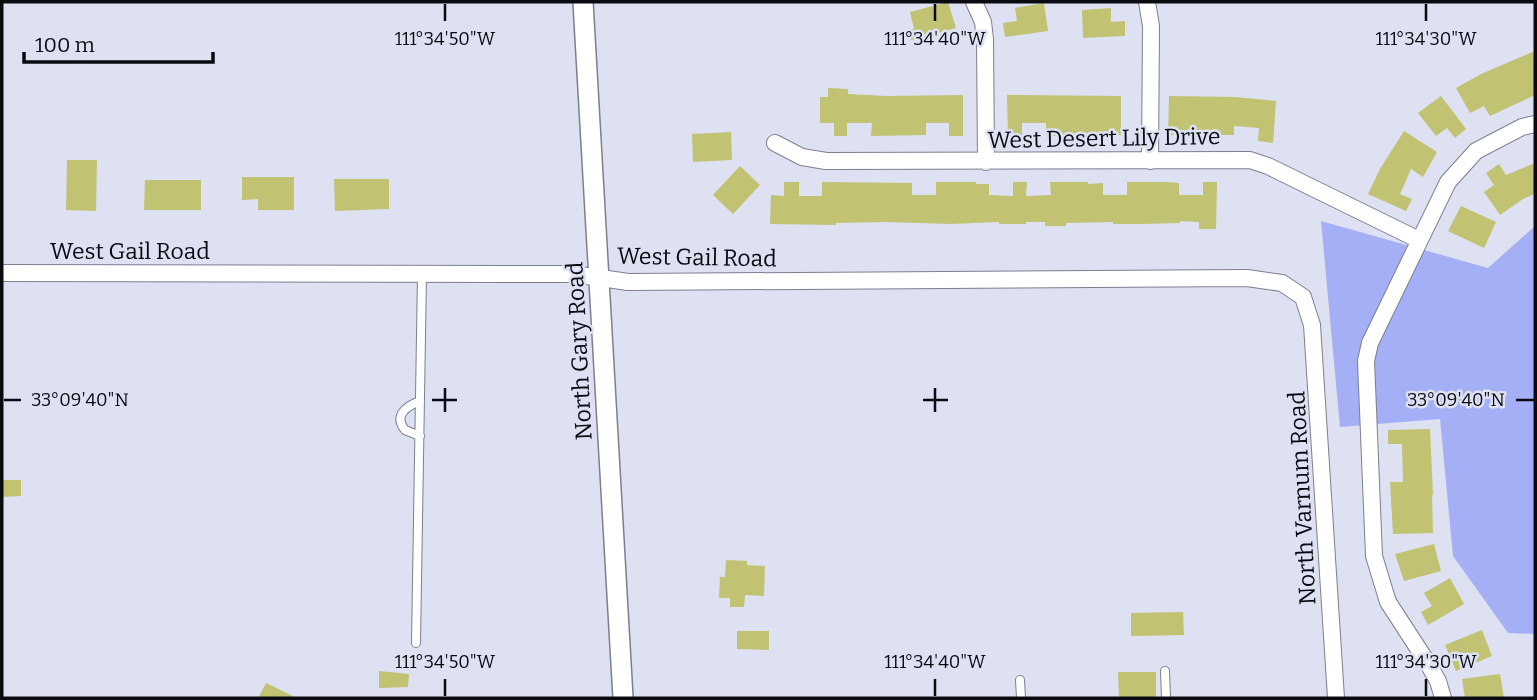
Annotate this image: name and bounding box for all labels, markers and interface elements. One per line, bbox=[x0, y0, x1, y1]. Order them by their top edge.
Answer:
scale bar bbox=[24, 21, 214, 65]
text: 111°34'50"W bbox=[395, 28, 496, 50]
text: 111°34'40"W bbox=[884, 28, 986, 50]
text: 111°34'30"W bbox=[1375, 28, 1477, 50]
text: 100 m bbox=[35, 32, 95, 58]
street label: West Desert Lily Drive bbox=[987, 122, 1221, 154]
street label: West Gail Road bbox=[50, 237, 210, 265]
street label: West Gail Road bbox=[617, 242, 777, 272]
street label: North Gary Road bbox=[560, 261, 598, 441]
text: 33°09'40"N bbox=[31, 389, 129, 411]
text: 33°09'40"N bbox=[1407, 389, 1505, 411]
street label: North Varnum Road bbox=[1282, 390, 1322, 606]
text: 111°34'50"W bbox=[395, 651, 496, 673]
text: 111°34'40"W bbox=[884, 651, 986, 673]
text: 111°34'30"W bbox=[1375, 651, 1477, 673]

